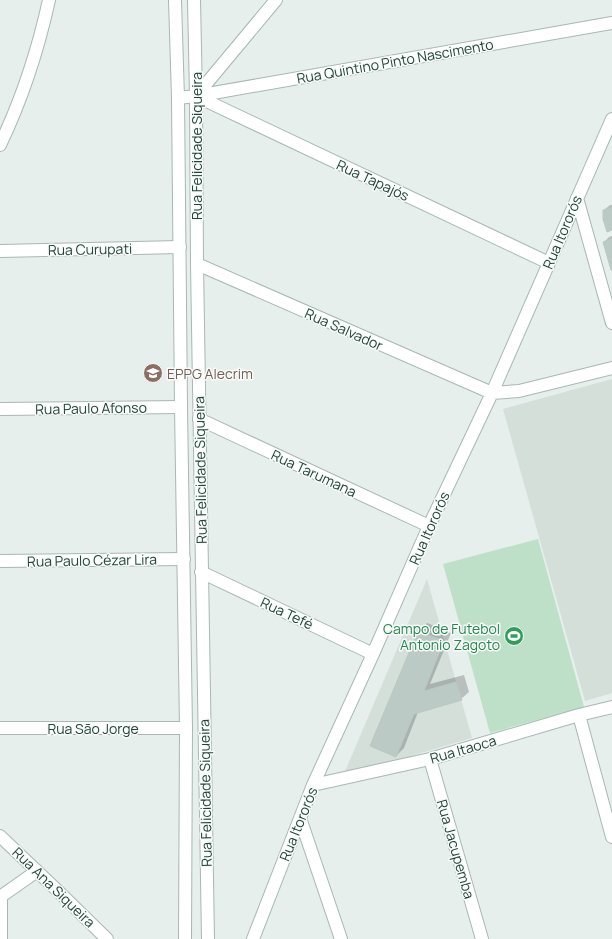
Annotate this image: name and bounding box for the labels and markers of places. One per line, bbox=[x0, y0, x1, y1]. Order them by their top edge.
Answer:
school or university icon: EPPG Alecrim bbox=[142, 362, 164, 384]
place label: EPPG Alecrim bbox=[167, 364, 253, 383]
place label: Campo de Futebol Antonio Zagoto bbox=[383, 619, 500, 654]
sports icon: Campo de Futebol Antonio Zagoto bbox=[503, 625, 525, 647]

